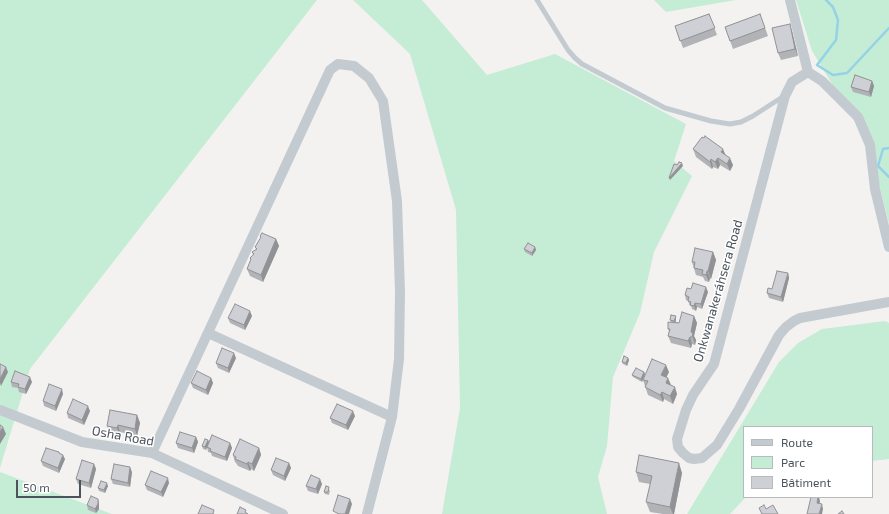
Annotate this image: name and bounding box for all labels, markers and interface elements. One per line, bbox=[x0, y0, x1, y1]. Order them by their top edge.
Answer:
street label: Onkwanakeráhsera Road bbox=[690, 218, 746, 364]
street label: Osha Road bbox=[91, 423, 155, 449]
legend bbox=[743, 426, 873, 498]
text: Route bbox=[781, 435, 813, 449]
text: Parc bbox=[781, 455, 805, 469]
scale bar bbox=[18, 472, 83, 498]
text: Bâtiment bbox=[781, 475, 831, 489]
text: 50 m bbox=[23, 480, 50, 494]

